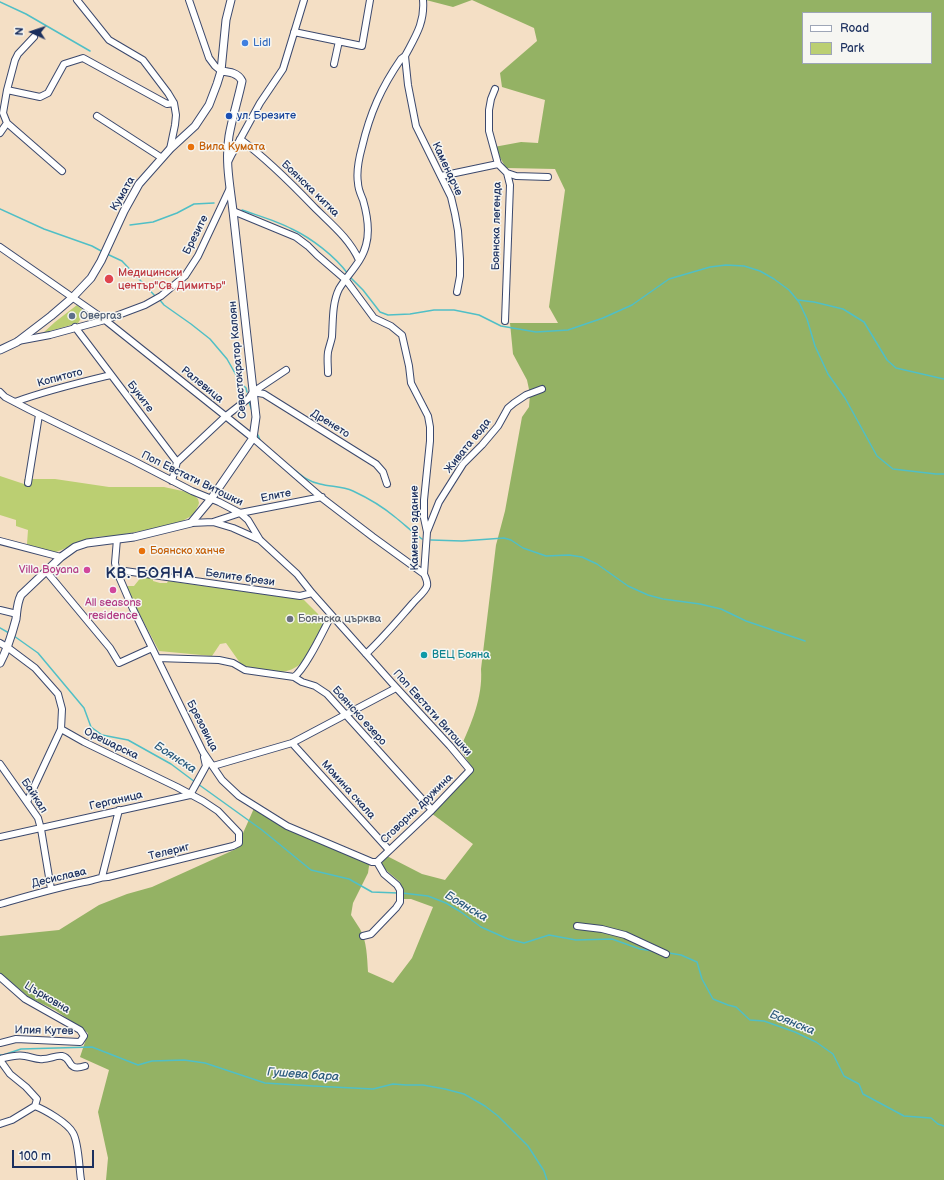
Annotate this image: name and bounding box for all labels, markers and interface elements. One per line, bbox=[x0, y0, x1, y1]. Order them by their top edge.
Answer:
north arrow bbox=[12, 12, 52, 52]
legend bbox=[802, 12, 932, 64]
text: Road bbox=[840, 21, 869, 36]
text: N bbox=[13, 27, 26, 36]
place label: Lidl bbox=[253, 36, 271, 50]
marker: Lidl bbox=[240, 38, 250, 48]
text: Park bbox=[840, 41, 864, 56]
place label: ул. Брезите bbox=[237, 109, 296, 123]
marker: ул. Брезите bbox=[224, 111, 234, 121]
place label: Вила Кумата bbox=[199, 140, 265, 154]
street label: Каменарче bbox=[429, 140, 465, 198]
marker: Вила Кумата bbox=[186, 142, 196, 152]
street label: Боянска китка bbox=[278, 158, 342, 220]
street label: Кумата bbox=[108, 175, 138, 213]
street label: Боянска легенда bbox=[490, 182, 504, 270]
street label: Брезите bbox=[180, 213, 212, 257]
place label: Медицински център"Св. Димитър" bbox=[118, 266, 226, 292]
marker: Медицински център"Св. Димитър" bbox=[103, 273, 115, 285]
street label: Севастократор Калоян bbox=[226, 301, 250, 419]
place label: Овергаз bbox=[80, 309, 122, 323]
marker: Овергаз bbox=[67, 311, 77, 321]
street label: Ралевица bbox=[178, 364, 226, 406]
street label: Копитото bbox=[36, 366, 84, 390]
street label: Буките bbox=[124, 379, 156, 415]
street label: Дренето bbox=[308, 407, 352, 441]
street label: Живата вода bbox=[442, 416, 494, 476]
street label: Поп Евстати Витошки bbox=[139, 449, 245, 509]
street label: Каменно здание bbox=[408, 485, 422, 571]
street label: Елите bbox=[260, 487, 292, 505]
place label: Боянско ханче bbox=[150, 544, 225, 558]
marker: Боянско ханче bbox=[137, 546, 147, 556]
place label: Villa Boyana bbox=[19, 563, 79, 577]
marker: Villa Boyana bbox=[82, 565, 92, 575]
district label: КВ. БОЯНА bbox=[105, 565, 195, 583]
street label: Белите брези bbox=[204, 567, 276, 589]
marker: All seasons residence bbox=[108, 585, 118, 595]
place label: All seasons residence bbox=[85, 596, 141, 622]
place label: Боянска църква bbox=[298, 612, 381, 626]
marker: Боянска църква bbox=[285, 614, 295, 624]
place label: ВЕЦ Бояна bbox=[432, 648, 490, 662]
marker: ВЕЦ Бояна bbox=[419, 650, 429, 660]
street label: Поп Евстати Витошки bbox=[390, 667, 474, 759]
street label: Боянско езеро bbox=[329, 684, 389, 748]
street label: Брезовица bbox=[183, 698, 221, 754]
street label: Орешарска bbox=[82, 725, 140, 763]
water label: Боянска bbox=[151, 739, 199, 777]
street label: Момина скала bbox=[318, 758, 378, 822]
street label: Сговорна дружина bbox=[378, 771, 456, 847]
street label: Байкал bbox=[18, 776, 50, 816]
street label: Герганица bbox=[88, 788, 144, 814]
street label: Телериг bbox=[147, 841, 191, 863]
street label: Десислава bbox=[30, 865, 88, 891]
water label: Боянска bbox=[442, 889, 490, 925]
street label: Църковна bbox=[22, 979, 72, 1017]
water label: Боянска bbox=[767, 1007, 817, 1039]
street label: Илия Кутев bbox=[15, 1024, 73, 1038]
water label: Гушева бара bbox=[266, 1065, 340, 1085]
scale bar bbox=[14, 1142, 96, 1168]
text: 100 m bbox=[19, 1149, 51, 1164]

